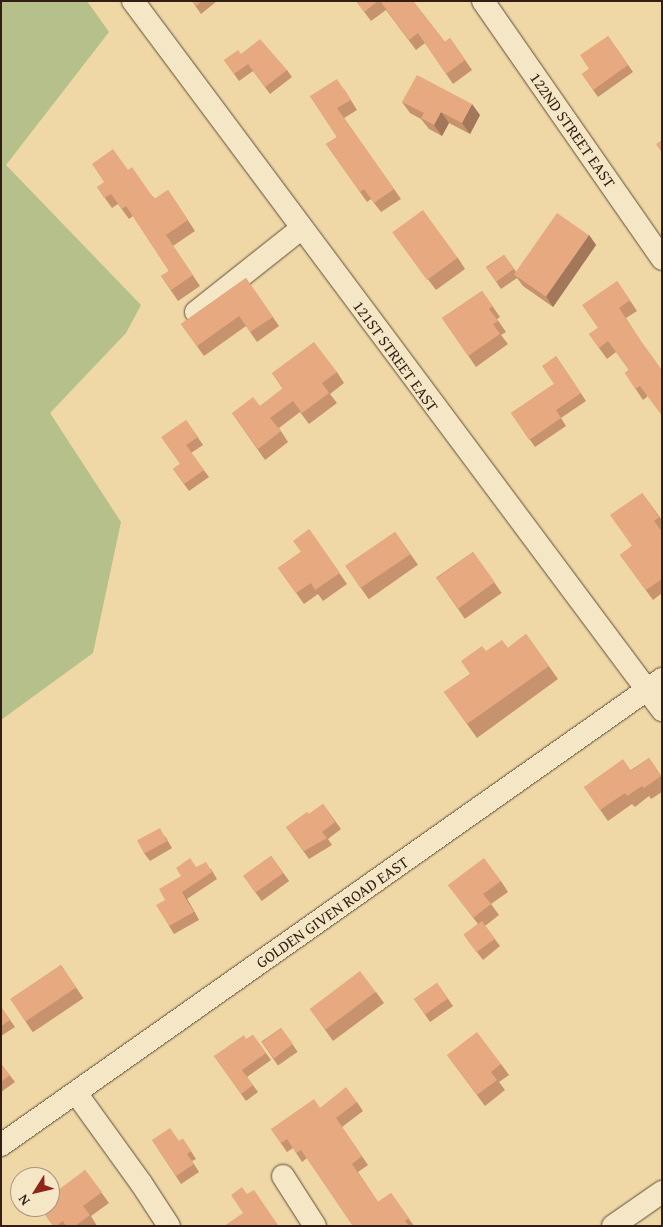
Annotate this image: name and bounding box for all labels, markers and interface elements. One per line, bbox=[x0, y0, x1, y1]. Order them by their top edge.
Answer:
street label: 122ND STREET EAST bbox=[526, 69, 620, 191]
street label: 121ST STREET EAST bbox=[349, 297, 443, 415]
street label: GOLDEN GIVEN ROAD EAST bbox=[252, 852, 412, 972]
north arrow bbox=[10, 1167, 60, 1217]
text: N bbox=[13, 1191, 35, 1210]

